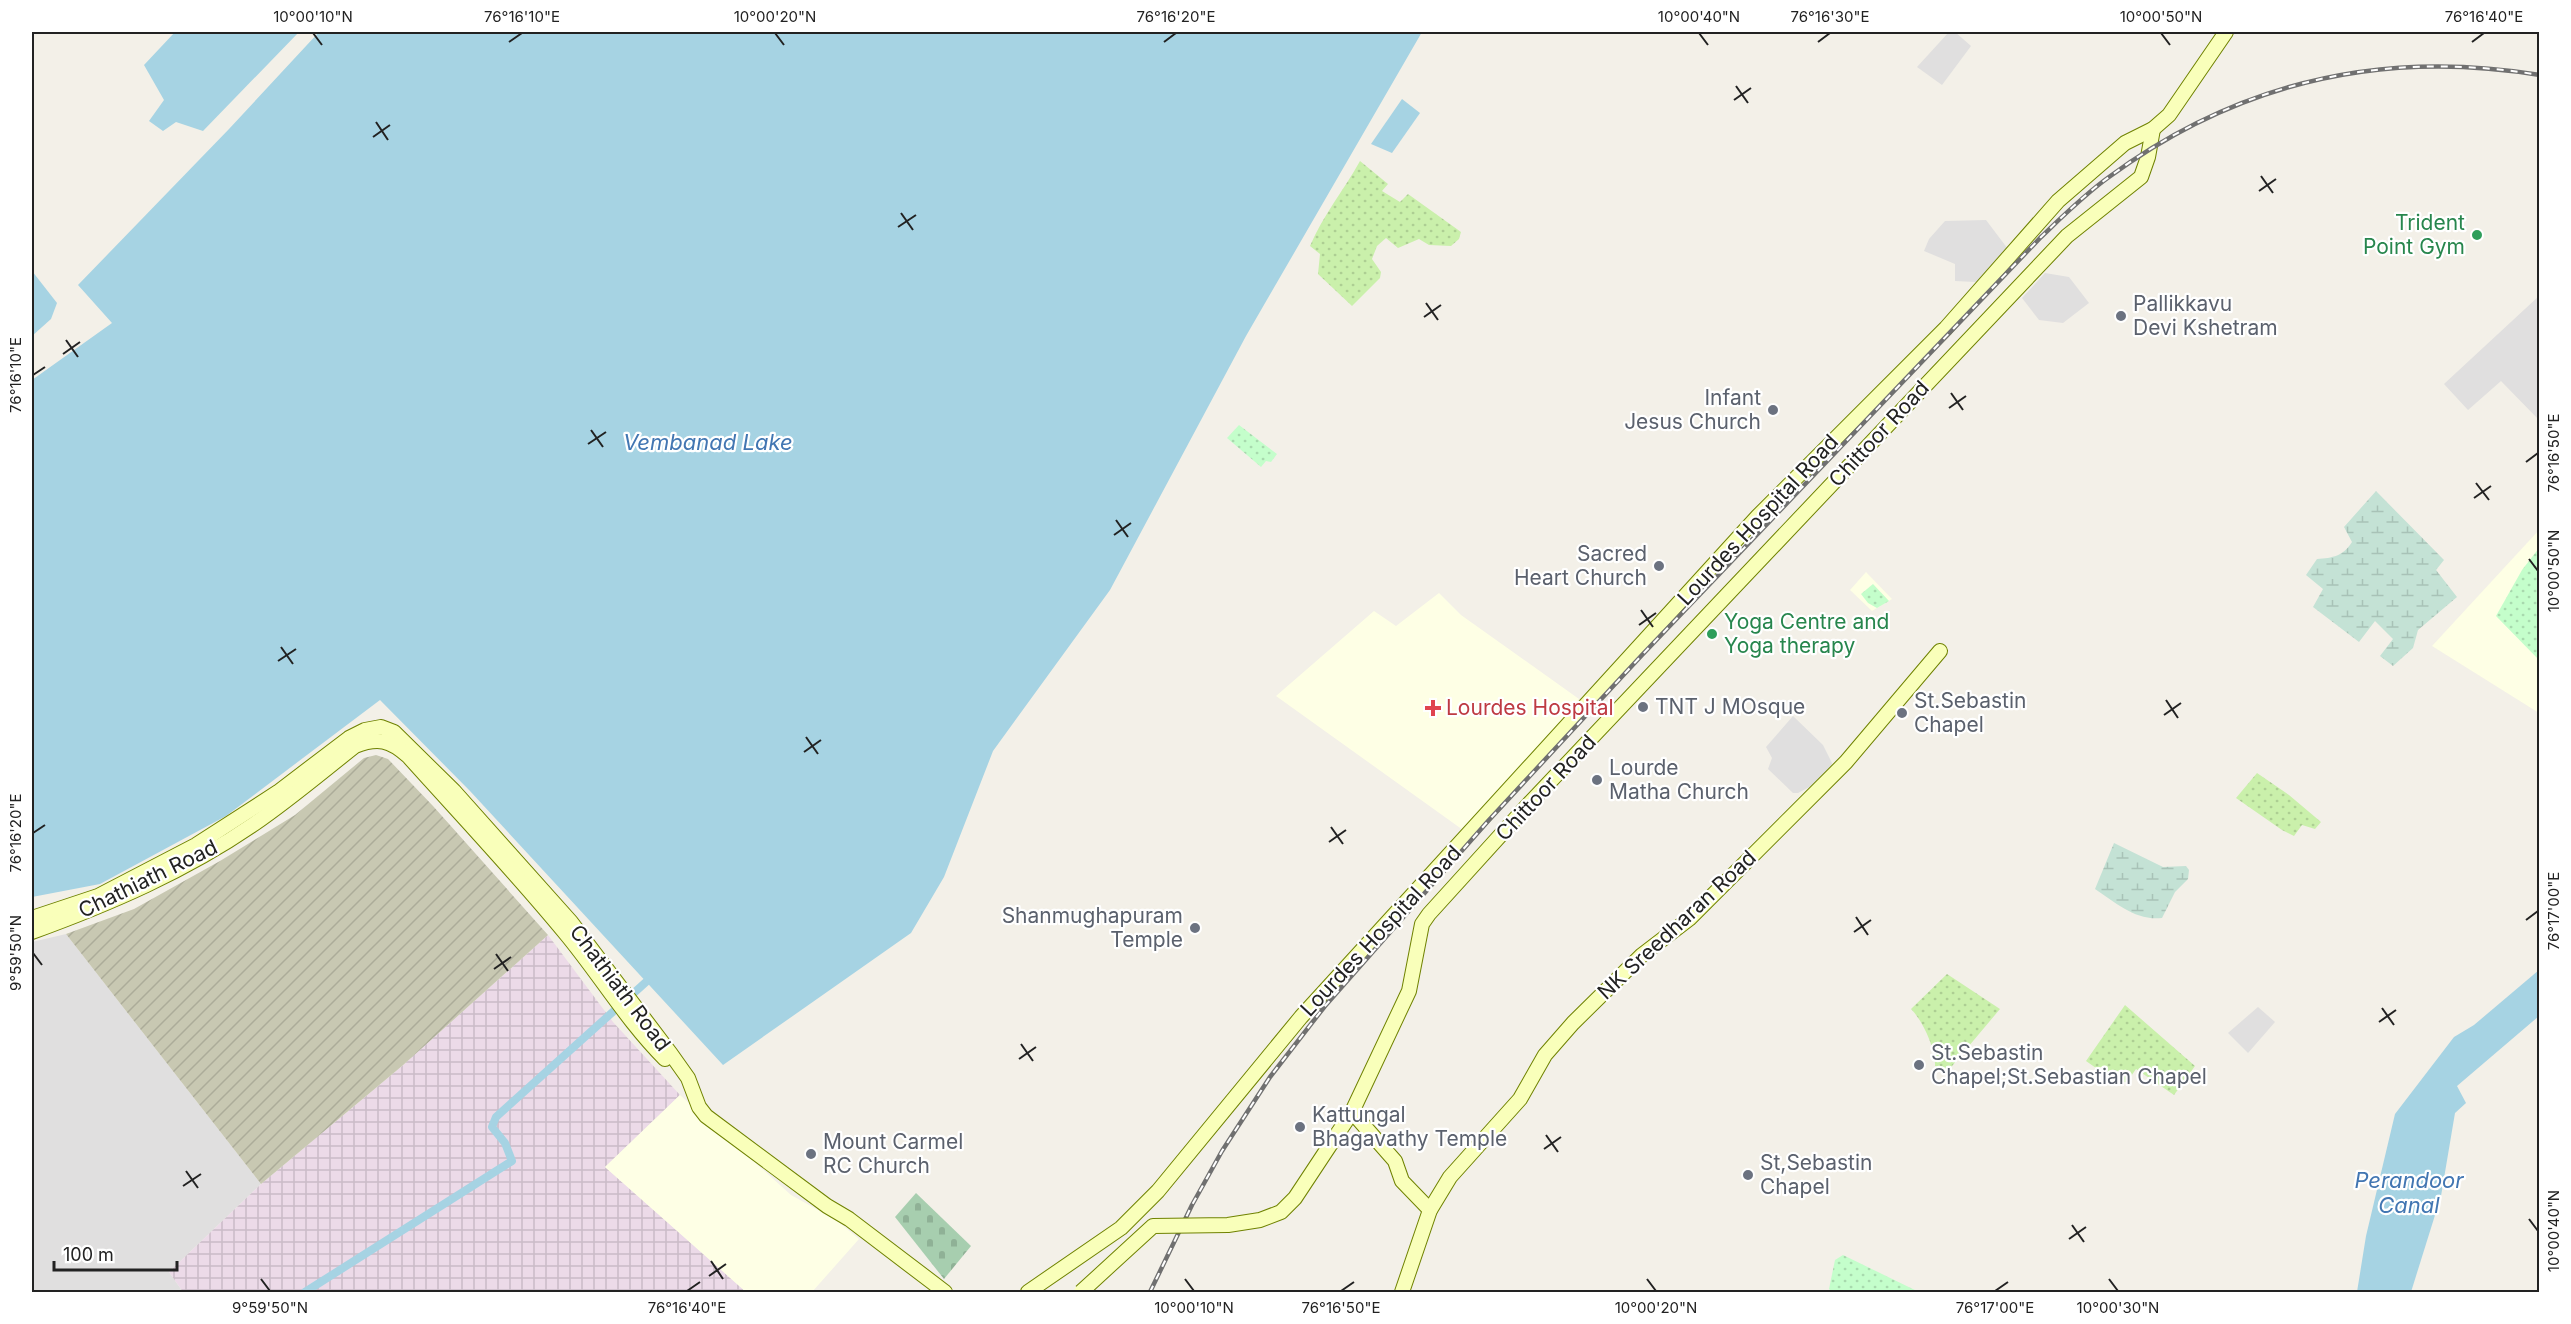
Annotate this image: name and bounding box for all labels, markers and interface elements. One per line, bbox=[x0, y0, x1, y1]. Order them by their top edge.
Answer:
text: 10°00'10"N bbox=[273, 7, 353, 26]
text: 76°16'10"E bbox=[484, 7, 560, 26]
text: 10°00'20"N bbox=[734, 7, 816, 26]
text: 76°16'20"E bbox=[1137, 7, 1215, 26]
text: 10°00'40"N bbox=[1658, 7, 1740, 26]
text: 76°16'30"E bbox=[1790, 7, 1870, 26]
text: 10°00'50"N bbox=[2120, 7, 2202, 26]
text: 76°16'40"E bbox=[2445, 7, 2523, 26]
place label: Trident Point Gym bbox=[2363, 210, 2465, 259]
marker: Trident Point Gym bbox=[2470, 228, 2484, 242]
place label: Pallikkavu Devi Kshetram bbox=[2133, 291, 2278, 340]
marker: Pallikkavu Devi Kshetram bbox=[2114, 309, 2128, 323]
text: 76°16'10"E bbox=[6, 337, 25, 413]
street label: Chittoor Road bbox=[1823, 376, 1934, 492]
place label: Infant Jesus Church bbox=[1624, 385, 1761, 434]
marker: Infant Jesus Church bbox=[1766, 403, 1780, 417]
text: 76°16'50"E bbox=[2544, 414, 2563, 492]
water label: Vembanad Lake bbox=[623, 429, 793, 455]
street label: Lourdes Hospital Road bbox=[1672, 429, 1843, 610]
text: 10°00'50"N bbox=[2544, 530, 2563, 612]
place label: Sacred Heart Church bbox=[1514, 541, 1647, 590]
marker: Sacred Heart Church bbox=[1652, 559, 1666, 573]
place label: Yoga Centre and Yoga therapy bbox=[1724, 609, 1889, 658]
marker: Yoga Centre and Yoga therapy bbox=[1705, 627, 1719, 641]
place label: St.Sebastin Chapel bbox=[1914, 688, 2026, 737]
place label: TNT J MOsque bbox=[1655, 694, 1805, 719]
place label: Lourdes Hospital bbox=[1446, 695, 1614, 720]
marker: Lourdes Hospital bbox=[1424, 699, 1442, 717]
marker: TNT J MOsque bbox=[1636, 700, 1650, 714]
marker: St.Sebastin Chapel bbox=[1895, 706, 1909, 720]
street label: Chittoor Road bbox=[1490, 730, 1601, 846]
place label: Lourde Matha Church bbox=[1609, 755, 1749, 804]
marker: Lourde Matha Church bbox=[1590, 773, 1604, 787]
text: 76°16'20"E bbox=[6, 794, 25, 872]
street label: Chathiath Road bbox=[74, 834, 221, 923]
street label: Lourdes Hospital Road bbox=[1295, 840, 1466, 1021]
street label: NK Sreedharan Road bbox=[1592, 845, 1761, 1004]
text: 76°17'00"E bbox=[2544, 872, 2563, 950]
place label: Shanmughapuram Temple bbox=[1002, 903, 1183, 952]
text: 9°59'50"N bbox=[6, 915, 25, 991]
street label: Chathiath Road bbox=[565, 920, 676, 1056]
marker: Shanmughapuram Temple bbox=[1188, 921, 1202, 935]
place label: St.Sebastin Chapel;St.Sebastian Chapel bbox=[1931, 1040, 2207, 1089]
marker: St.Sebastin Chapel;St.Sebastian Chapel bbox=[1912, 1058, 1926, 1072]
place label: Kattungal Bhagavathy Temple bbox=[1312, 1102, 1507, 1151]
marker: Kattungal Bhagavathy Temple bbox=[1293, 1120, 1307, 1134]
place label: Mount Carmel RC Church bbox=[823, 1129, 963, 1178]
marker: Mount Carmel RC Church bbox=[804, 1147, 818, 1161]
place label: St,Sebastin Chapel bbox=[1760, 1150, 1872, 1199]
water label: Perandoor Canal bbox=[2354, 1167, 2464, 1218]
marker: St,Sebastin Chapel bbox=[1741, 1168, 1755, 1182]
text: 10°00'40"N bbox=[2544, 1190, 2563, 1272]
scale bar bbox=[54, 1234, 177, 1272]
text: 100 m bbox=[63, 1244, 114, 1265]
text: 9°59'50"N bbox=[232, 1298, 308, 1317]
text: 76°16'40"E bbox=[648, 1298, 726, 1317]
text: 10°00'10"N bbox=[1154, 1298, 1234, 1317]
text: 76°16'50"E bbox=[1302, 1298, 1380, 1317]
text: 10°00'20"N bbox=[1615, 1298, 1697, 1317]
text: 76°17'00"E bbox=[1956, 1298, 2034, 1317]
text: 10°00'30"N bbox=[2077, 1298, 2159, 1317]

